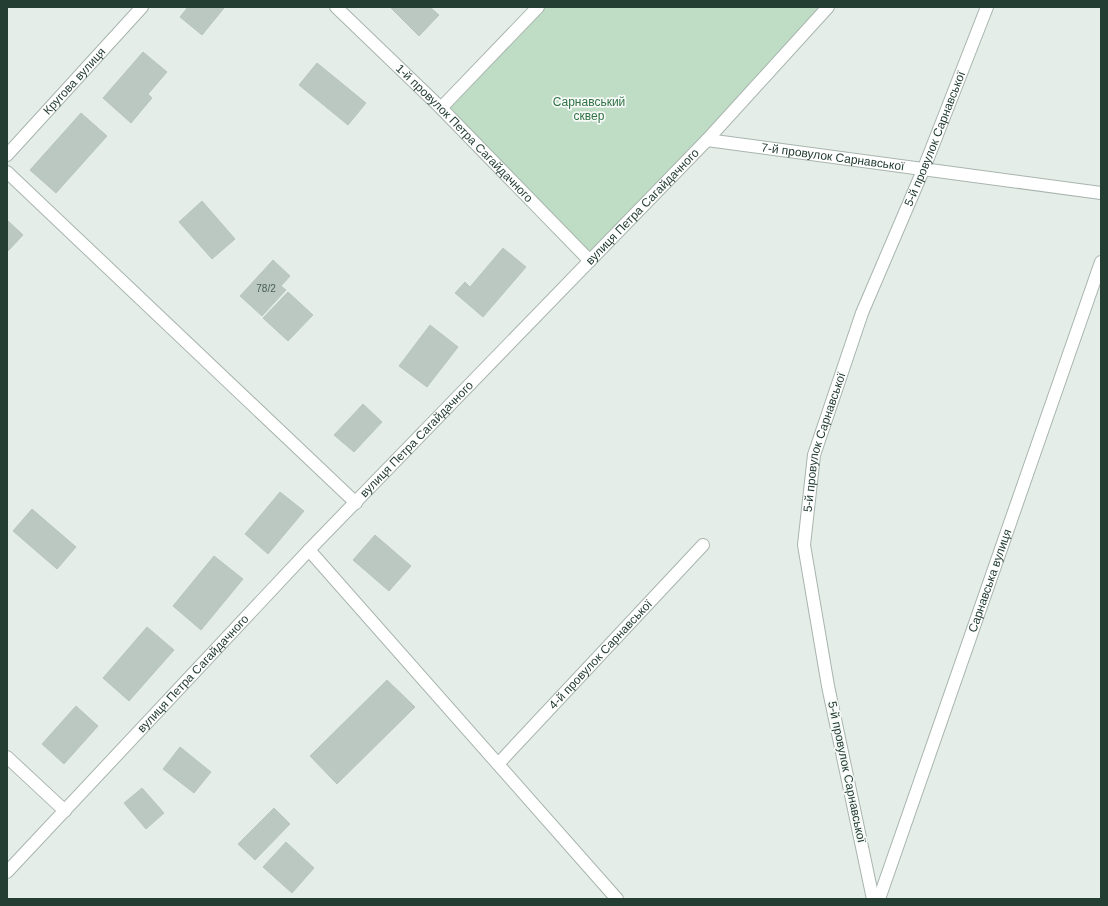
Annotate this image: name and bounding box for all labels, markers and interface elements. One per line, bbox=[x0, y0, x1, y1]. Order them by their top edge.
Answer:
street label: Кругова вулиця bbox=[40, 45, 108, 117]
street label: 1-й провулок Петра Сагайдачного bbox=[393, 61, 536, 205]
street label: 5-й провулок Сарнавської bbox=[901, 69, 968, 209]
park label: Сарнавський сквер bbox=[553, 95, 625, 123]
street label: 7-й провулок Сарнавської bbox=[760, 140, 906, 174]
street label: вулиця Петра Сагайдачного bbox=[583, 145, 702, 268]
house number: 78/2 bbox=[256, 283, 276, 294]
street label: 5-й провулок Сарнавської bbox=[801, 370, 849, 513]
street label: вулиця Петра Сагайдачного bbox=[357, 378, 476, 500]
street label: Сарнавська вулиця bbox=[965, 527, 1014, 634]
street label: 4-й провулок Сарнавської bbox=[546, 597, 655, 712]
street label: вулиця Петра Сагайдачного bbox=[135, 612, 252, 735]
street label: 5-й провулок Сарнавської bbox=[825, 700, 869, 845]

